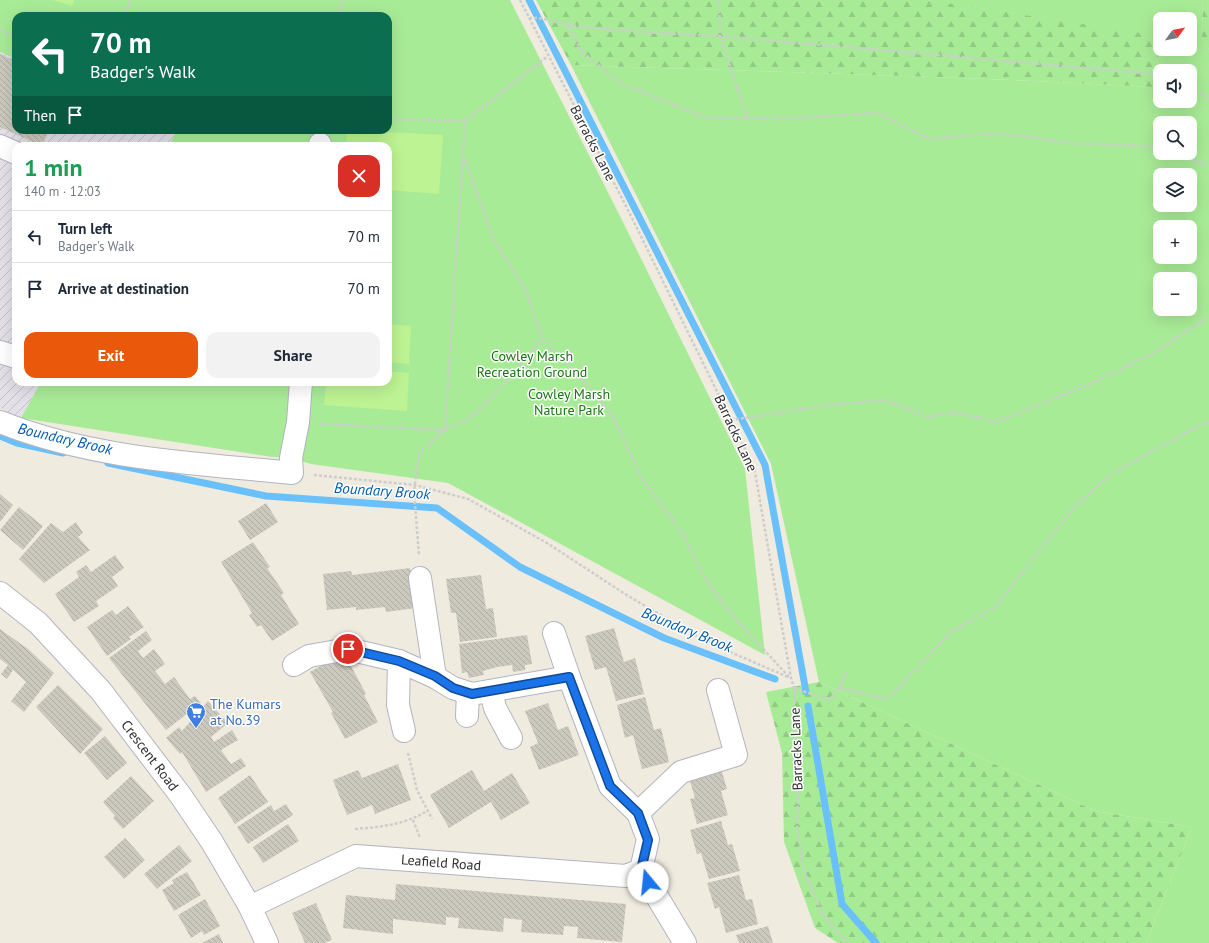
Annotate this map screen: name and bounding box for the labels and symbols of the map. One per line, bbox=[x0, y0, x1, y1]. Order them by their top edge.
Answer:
north arrow bbox=[1153, 12, 1197, 56]
street label: Barracks Lane bbox=[566, 102, 620, 184]
park label: Cowley Marsh Recreation Ground bbox=[477, 347, 587, 381]
park label: Cowley Marsh Nature Park bbox=[528, 385, 610, 419]
street label: Barracks Lane bbox=[710, 392, 762, 474]
water label: Boundary Brook bbox=[16, 418, 115, 459]
water label: Boundary Brook bbox=[333, 478, 432, 503]
water label: Boundary Brook bbox=[639, 603, 737, 657]
pin bbox=[331, 632, 365, 666]
place label: The Kumars at No.39 bbox=[210, 695, 281, 729]
supermarket icon: The Kumars at No.39 bbox=[185, 701, 207, 729]
street label: Barracks Lane bbox=[786, 707, 806, 791]
street label: Crescent Road bbox=[117, 716, 183, 794]
street label: Leafield Road bbox=[400, 850, 482, 874]
position arrow bbox=[627, 861, 669, 903]

